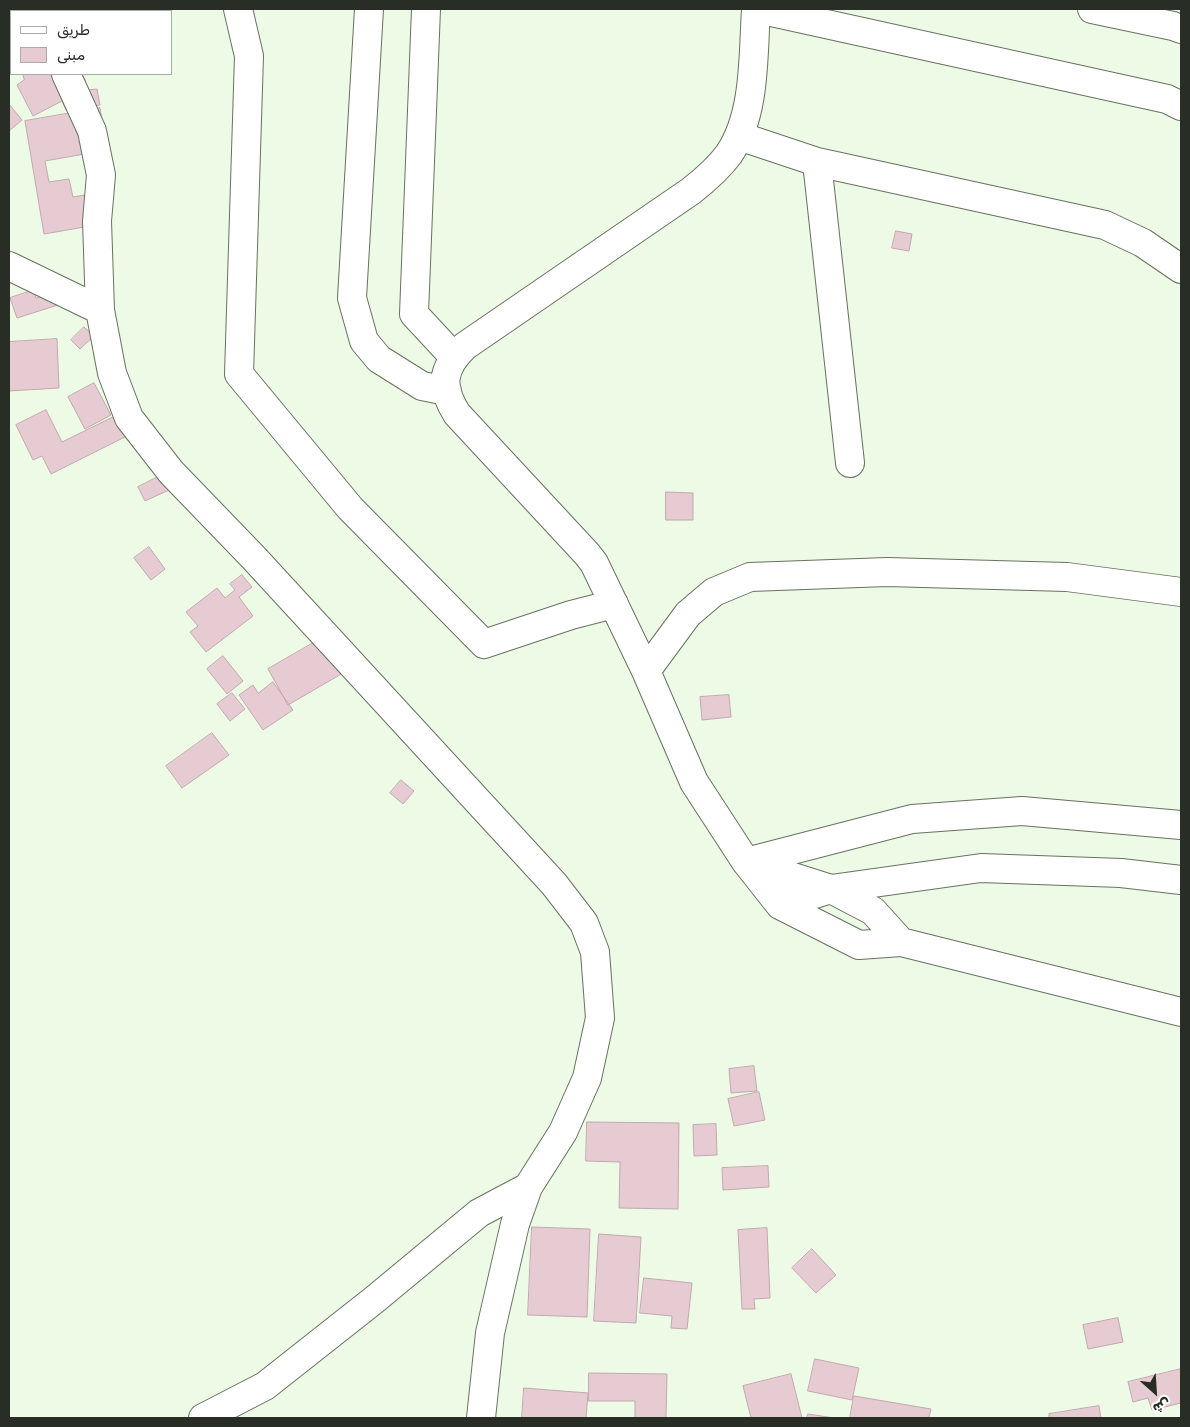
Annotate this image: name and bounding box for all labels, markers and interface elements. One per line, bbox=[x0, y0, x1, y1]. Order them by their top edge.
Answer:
legend bbox=[10, 10, 172, 75]
text: طريق bbox=[57, 21, 90, 39]
text: مبنى bbox=[57, 46, 85, 64]
north arrow bbox=[1130, 1367, 1180, 1417]
text: ش bbox=[1150, 1394, 1173, 1417]

